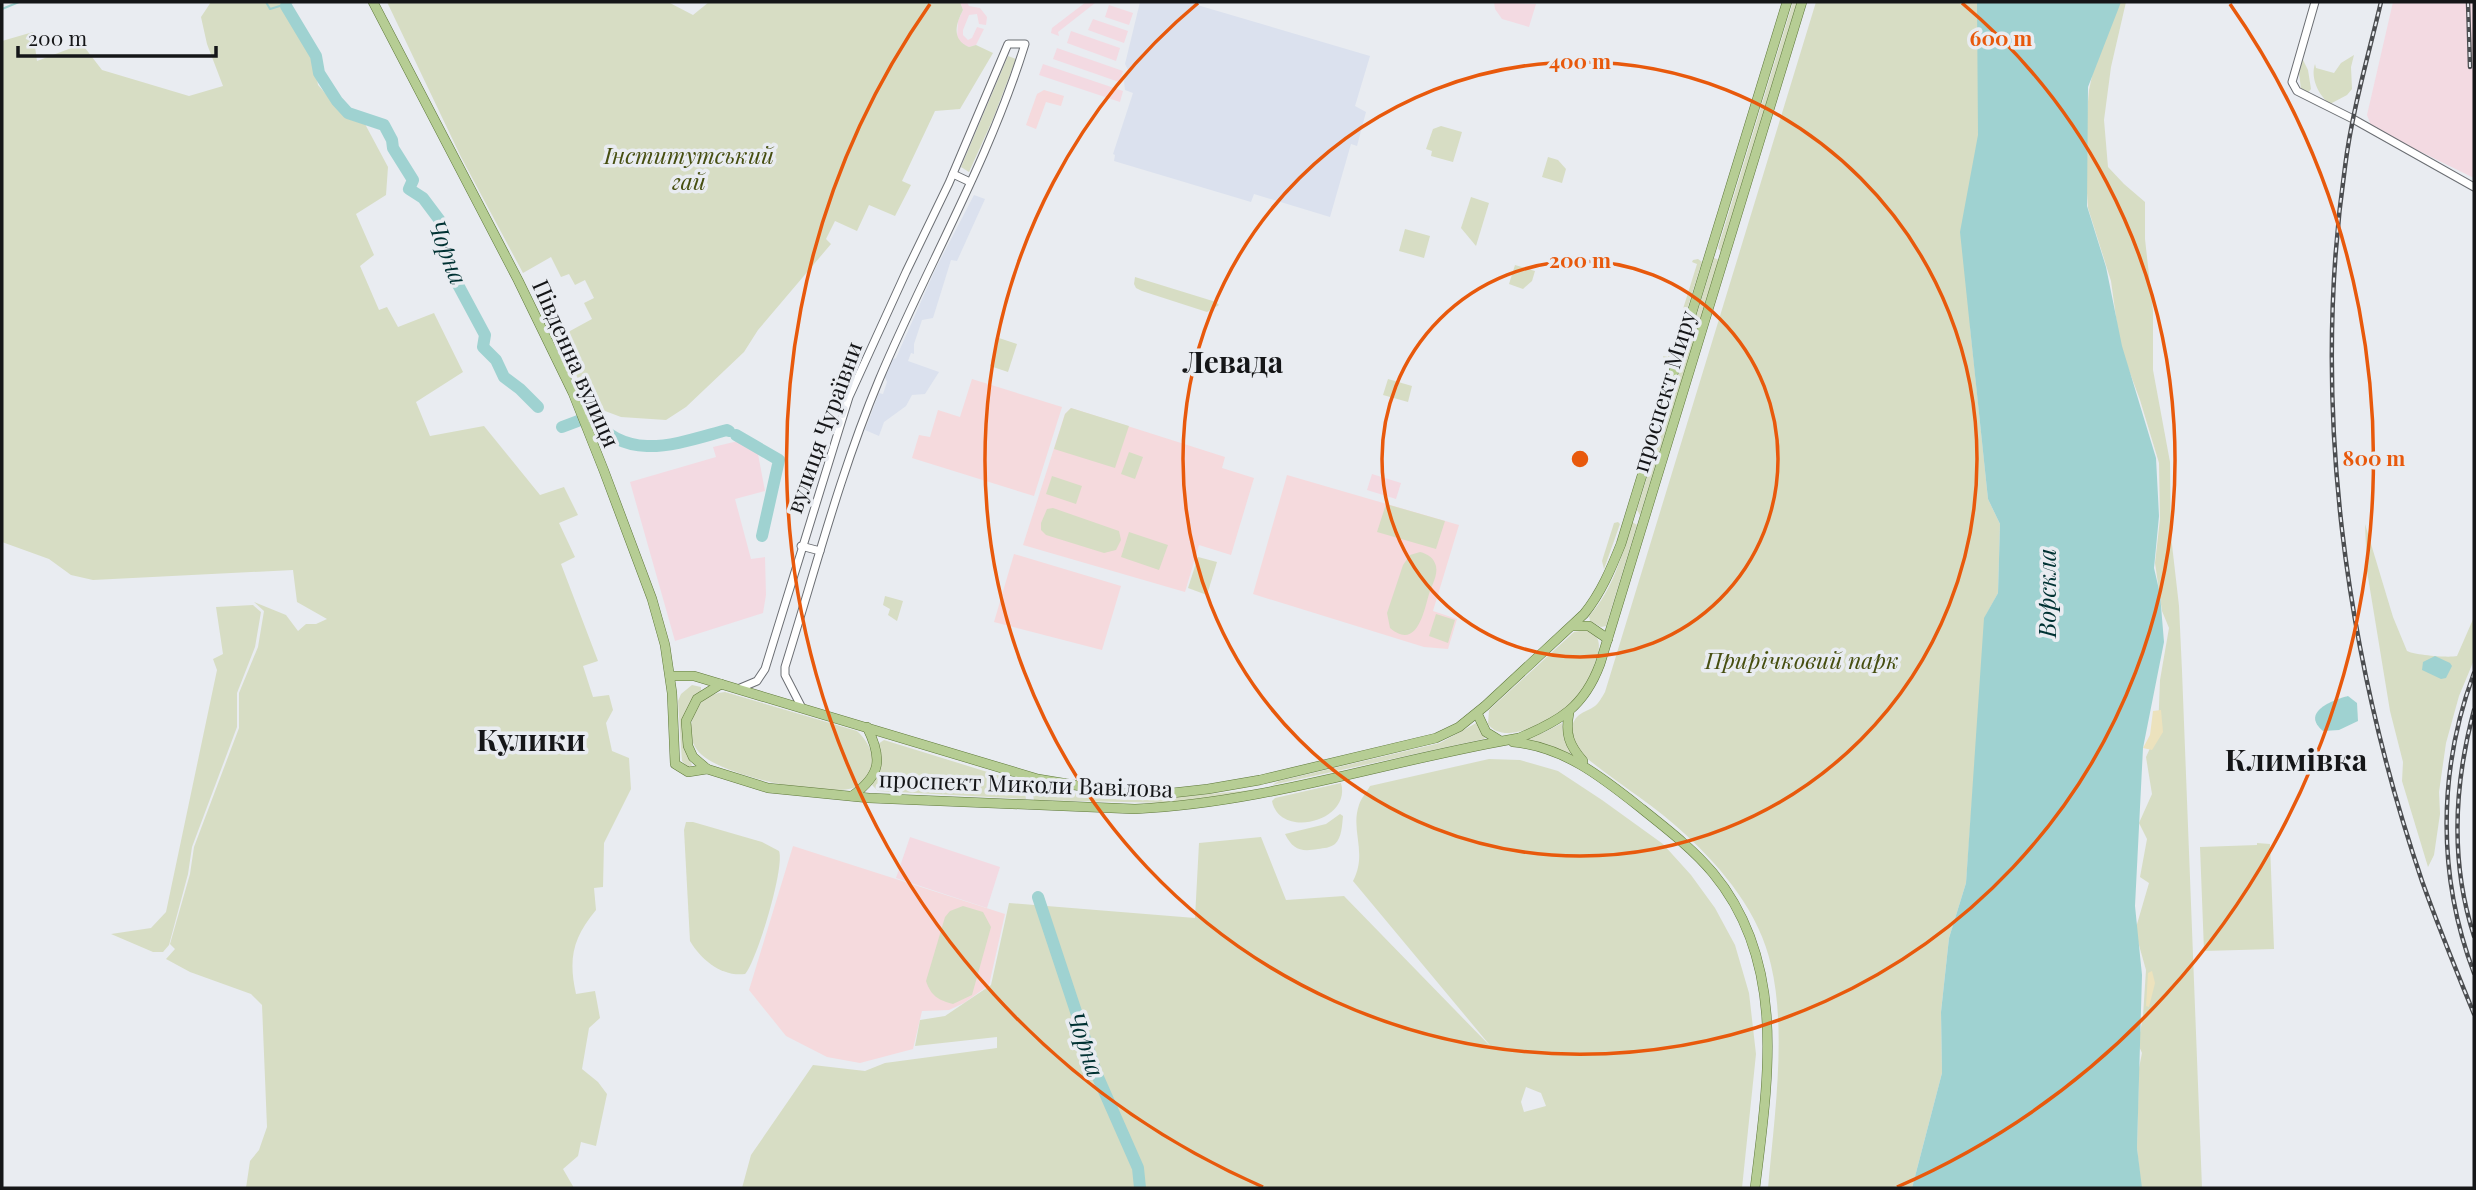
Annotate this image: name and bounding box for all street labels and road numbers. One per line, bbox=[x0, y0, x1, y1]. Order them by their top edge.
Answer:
street label: Південна вулиця bbox=[526, 274, 628, 452]
street label: проспект Миру bbox=[1624, 306, 1702, 476]
street label: вулиця Чураївни bbox=[778, 337, 868, 517]
street label: проспект Миколи Вавілова bbox=[878, 762, 1174, 804]

